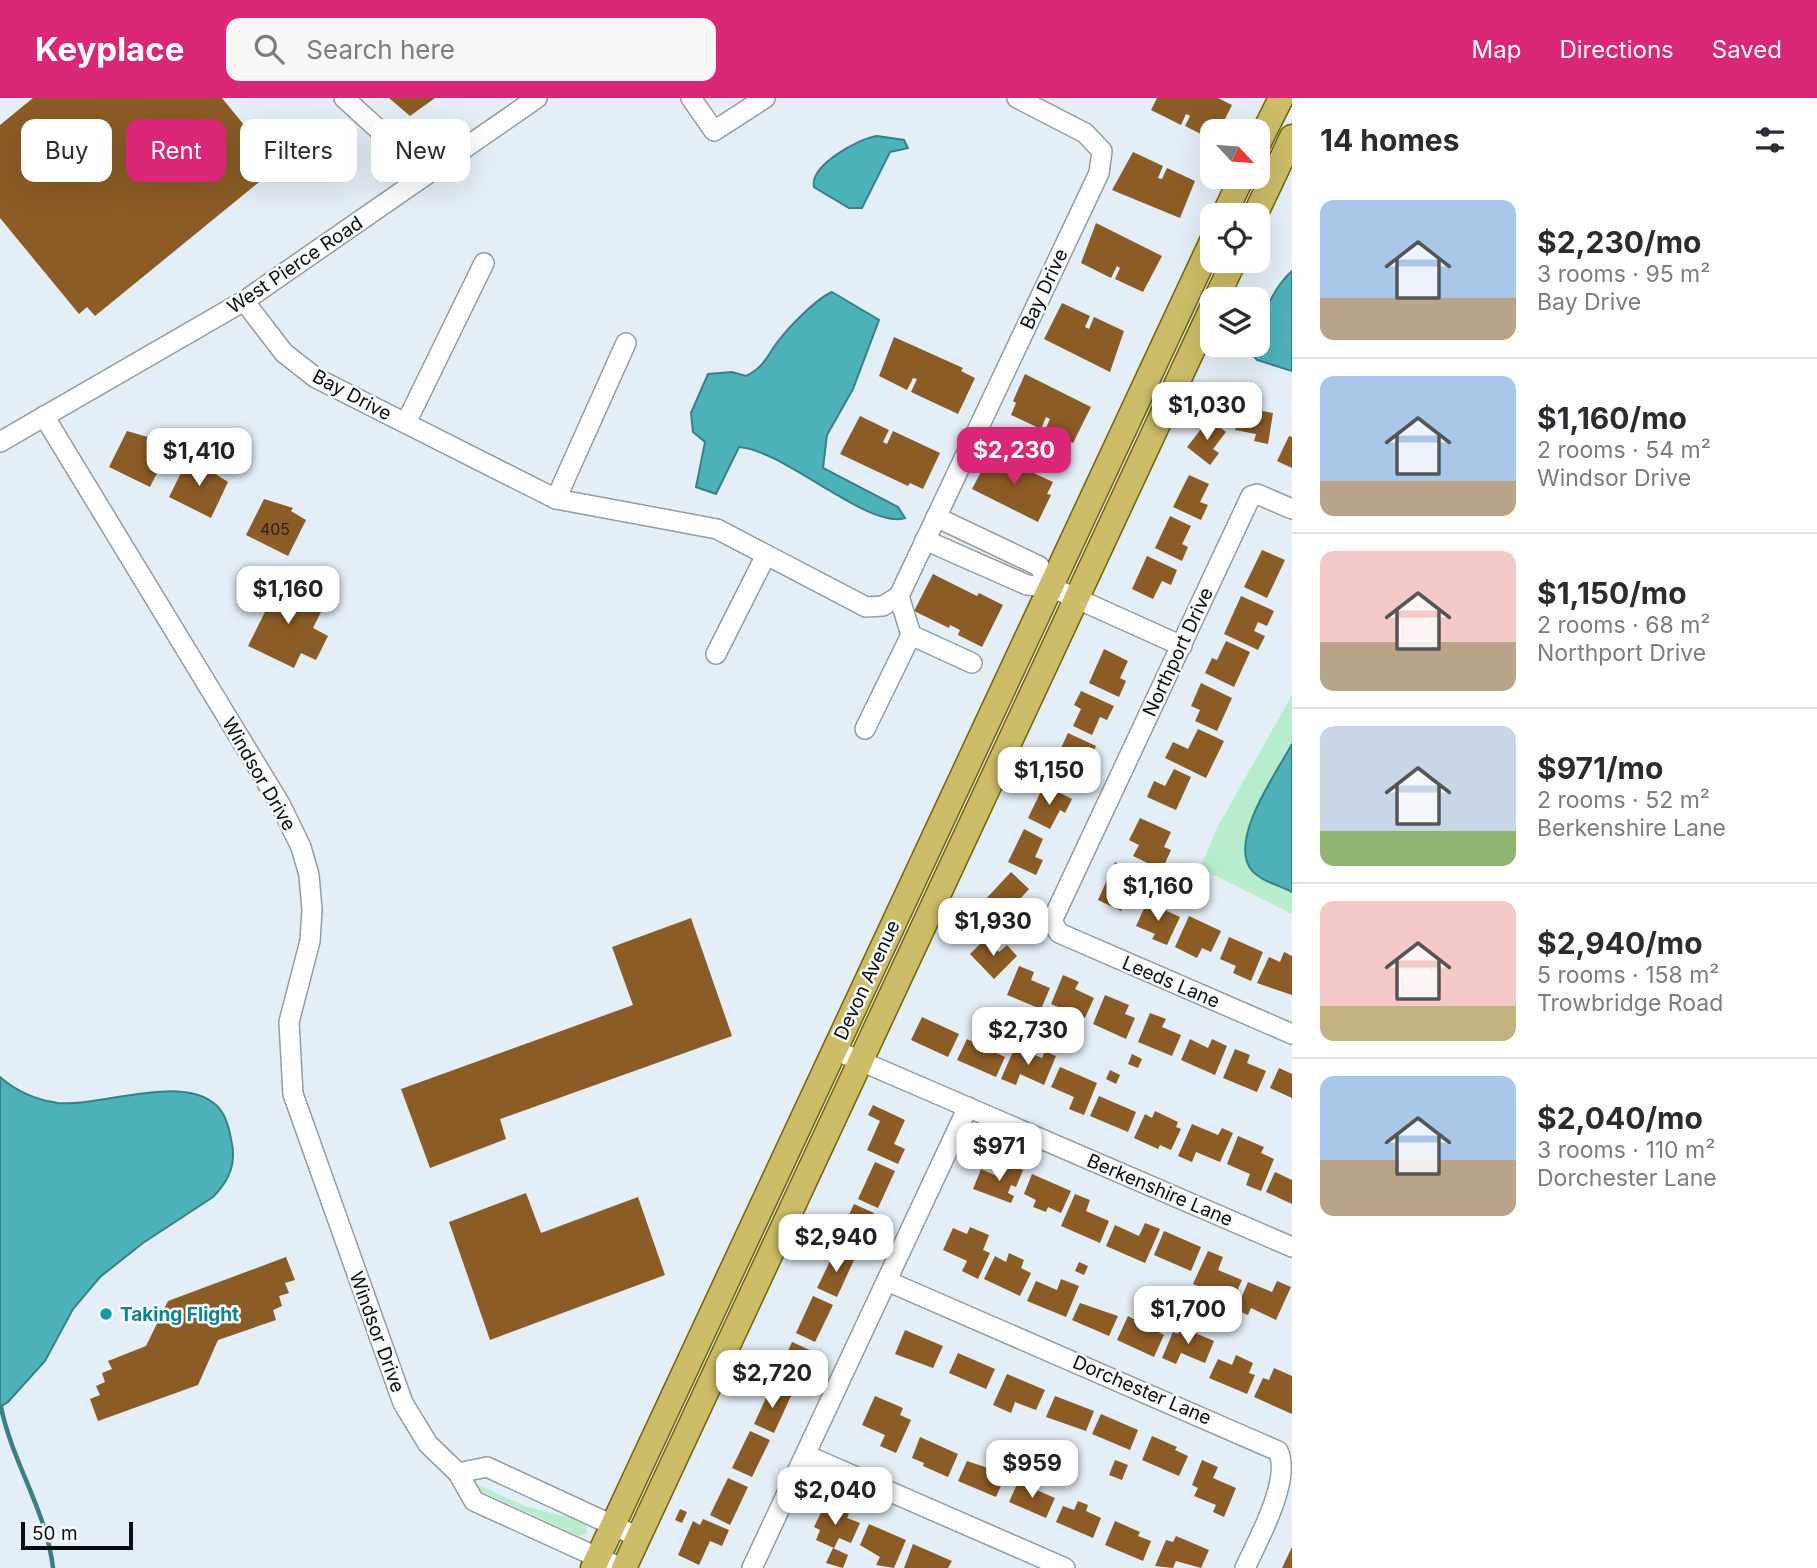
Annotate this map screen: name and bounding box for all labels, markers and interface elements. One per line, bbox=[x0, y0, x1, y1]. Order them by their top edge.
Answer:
search box bbox=[226, 18, 716, 81]
text: Keyplace bbox=[35, 29, 184, 69]
icon: search bbox=[250, 30, 288, 68]
text: Search here bbox=[306, 34, 455, 65]
text: Map bbox=[1472, 35, 1521, 64]
text: Directions bbox=[1559, 35, 1674, 64]
text: Saved bbox=[1712, 35, 1782, 64]
chip: Buy bbox=[21, 119, 112, 182]
chip: Rent bbox=[126, 119, 226, 182]
chip: Filters bbox=[240, 119, 357, 182]
chip: New bbox=[371, 119, 470, 182]
north arrow bbox=[1200, 119, 1270, 189]
map controls bbox=[1200, 119, 1270, 357]
icon: filters bbox=[1751, 121, 1789, 159]
text: 14 homes bbox=[1320, 122, 1459, 158]
button: locate bbox=[1200, 203, 1270, 273]
street label: West Pierce Road bbox=[223, 211, 367, 319]
text: $2,230/mo bbox=[1537, 224, 1701, 260]
icon: home bbox=[1376, 228, 1460, 312]
street label: Bay Drive bbox=[1015, 245, 1073, 333]
text: 3 rooms · 95 m² bbox=[1537, 260, 1710, 288]
button: layers bbox=[1200, 287, 1270, 357]
text: Bay Drive bbox=[1537, 288, 1641, 316]
street label: Bay Drive bbox=[309, 365, 395, 425]
pin: $1,030 bbox=[1150, 382, 1264, 442]
text: $1,030 bbox=[1168, 391, 1246, 419]
text: $1,160/mo bbox=[1537, 400, 1687, 436]
icon: home bbox=[1376, 404, 1460, 488]
pin: $1,410 bbox=[142, 428, 256, 488]
pin: $2,230 bbox=[957, 428, 1071, 487]
text: $2,230 bbox=[973, 436, 1055, 464]
text: 2 rooms · 54 m² bbox=[1537, 436, 1711, 464]
text: $1,410 bbox=[163, 437, 235, 465]
text: Windsor Drive bbox=[1537, 464, 1691, 492]
house number: 405 bbox=[260, 519, 290, 539]
pin: $1,160 bbox=[231, 566, 345, 626]
text: $1,160 bbox=[253, 575, 323, 603]
text: $1,150/mo bbox=[1537, 575, 1687, 611]
icon: home bbox=[1376, 579, 1460, 663]
street label: Northport Drive bbox=[1138, 584, 1218, 720]
text: 2 rooms · 68 m² bbox=[1537, 611, 1710, 639]
text: Northport Drive bbox=[1537, 639, 1706, 667]
street label: Windsor Drive bbox=[217, 713, 301, 835]
pin: $1,150 bbox=[992, 748, 1106, 807]
text: $971/mo bbox=[1537, 750, 1663, 786]
icon: home bbox=[1376, 754, 1460, 838]
text: $1,150 bbox=[1014, 756, 1084, 784]
text: 2 rooms · 52 m² bbox=[1537, 786, 1710, 814]
text: Berkenshire Lane bbox=[1537, 814, 1726, 842]
pin: $1,160 bbox=[1101, 864, 1215, 923]
text: $1,160 bbox=[1123, 872, 1193, 900]
pin: $1,930 bbox=[936, 898, 1050, 958]
text: $1,930 bbox=[954, 907, 1032, 935]
street label: Devon Avenue bbox=[829, 916, 905, 1044]
text: $2,940/mo bbox=[1537, 925, 1703, 961]
icon: home bbox=[1376, 929, 1460, 1013]
street label: Leeds Lane bbox=[1119, 951, 1223, 1013]
text: 5 rooms · 158 m² bbox=[1537, 961, 1720, 989]
text: Trowbridge Road bbox=[1537, 989, 1723, 1017]
pin: $2,730 bbox=[971, 1007, 1085, 1067]
text: $2,730 bbox=[988, 1016, 1068, 1044]
text: $2,040/mo bbox=[1537, 1100, 1703, 1136]
icon: home bbox=[1376, 1104, 1460, 1188]
pin: $971 bbox=[958, 1124, 1040, 1183]
text: $971 bbox=[973, 1132, 1025, 1160]
text: 3 rooms · 110 m² bbox=[1537, 1136, 1715, 1164]
street label: Berkenshire Lane bbox=[1084, 1149, 1236, 1231]
text: Dorchester Lane bbox=[1537, 1164, 1717, 1192]
pin: $2,940 bbox=[779, 1214, 893, 1274]
text: $2,940 bbox=[795, 1223, 877, 1251]
street label: Windsor Drive bbox=[344, 1268, 410, 1396]
pin: $1,700 bbox=[1131, 1286, 1245, 1346]
text: $1,700 bbox=[1150, 1295, 1226, 1323]
place label: Taking Flight bbox=[120, 1303, 239, 1326]
marker: Taking Flight bbox=[98, 1306, 114, 1322]
pin: $2,720 bbox=[715, 1350, 829, 1410]
street label: Dorchester Lane bbox=[1069, 1350, 1215, 1430]
text: $2,720 bbox=[732, 1359, 812, 1387]
pin: $959 bbox=[991, 1440, 1073, 1500]
text: $959 bbox=[1002, 1449, 1062, 1477]
pin: $2,040 bbox=[778, 1468, 892, 1527]
text: $2,040 bbox=[793, 1476, 877, 1504]
scale bar bbox=[21, 1519, 133, 1551]
text: 50 m bbox=[32, 1522, 78, 1545]

